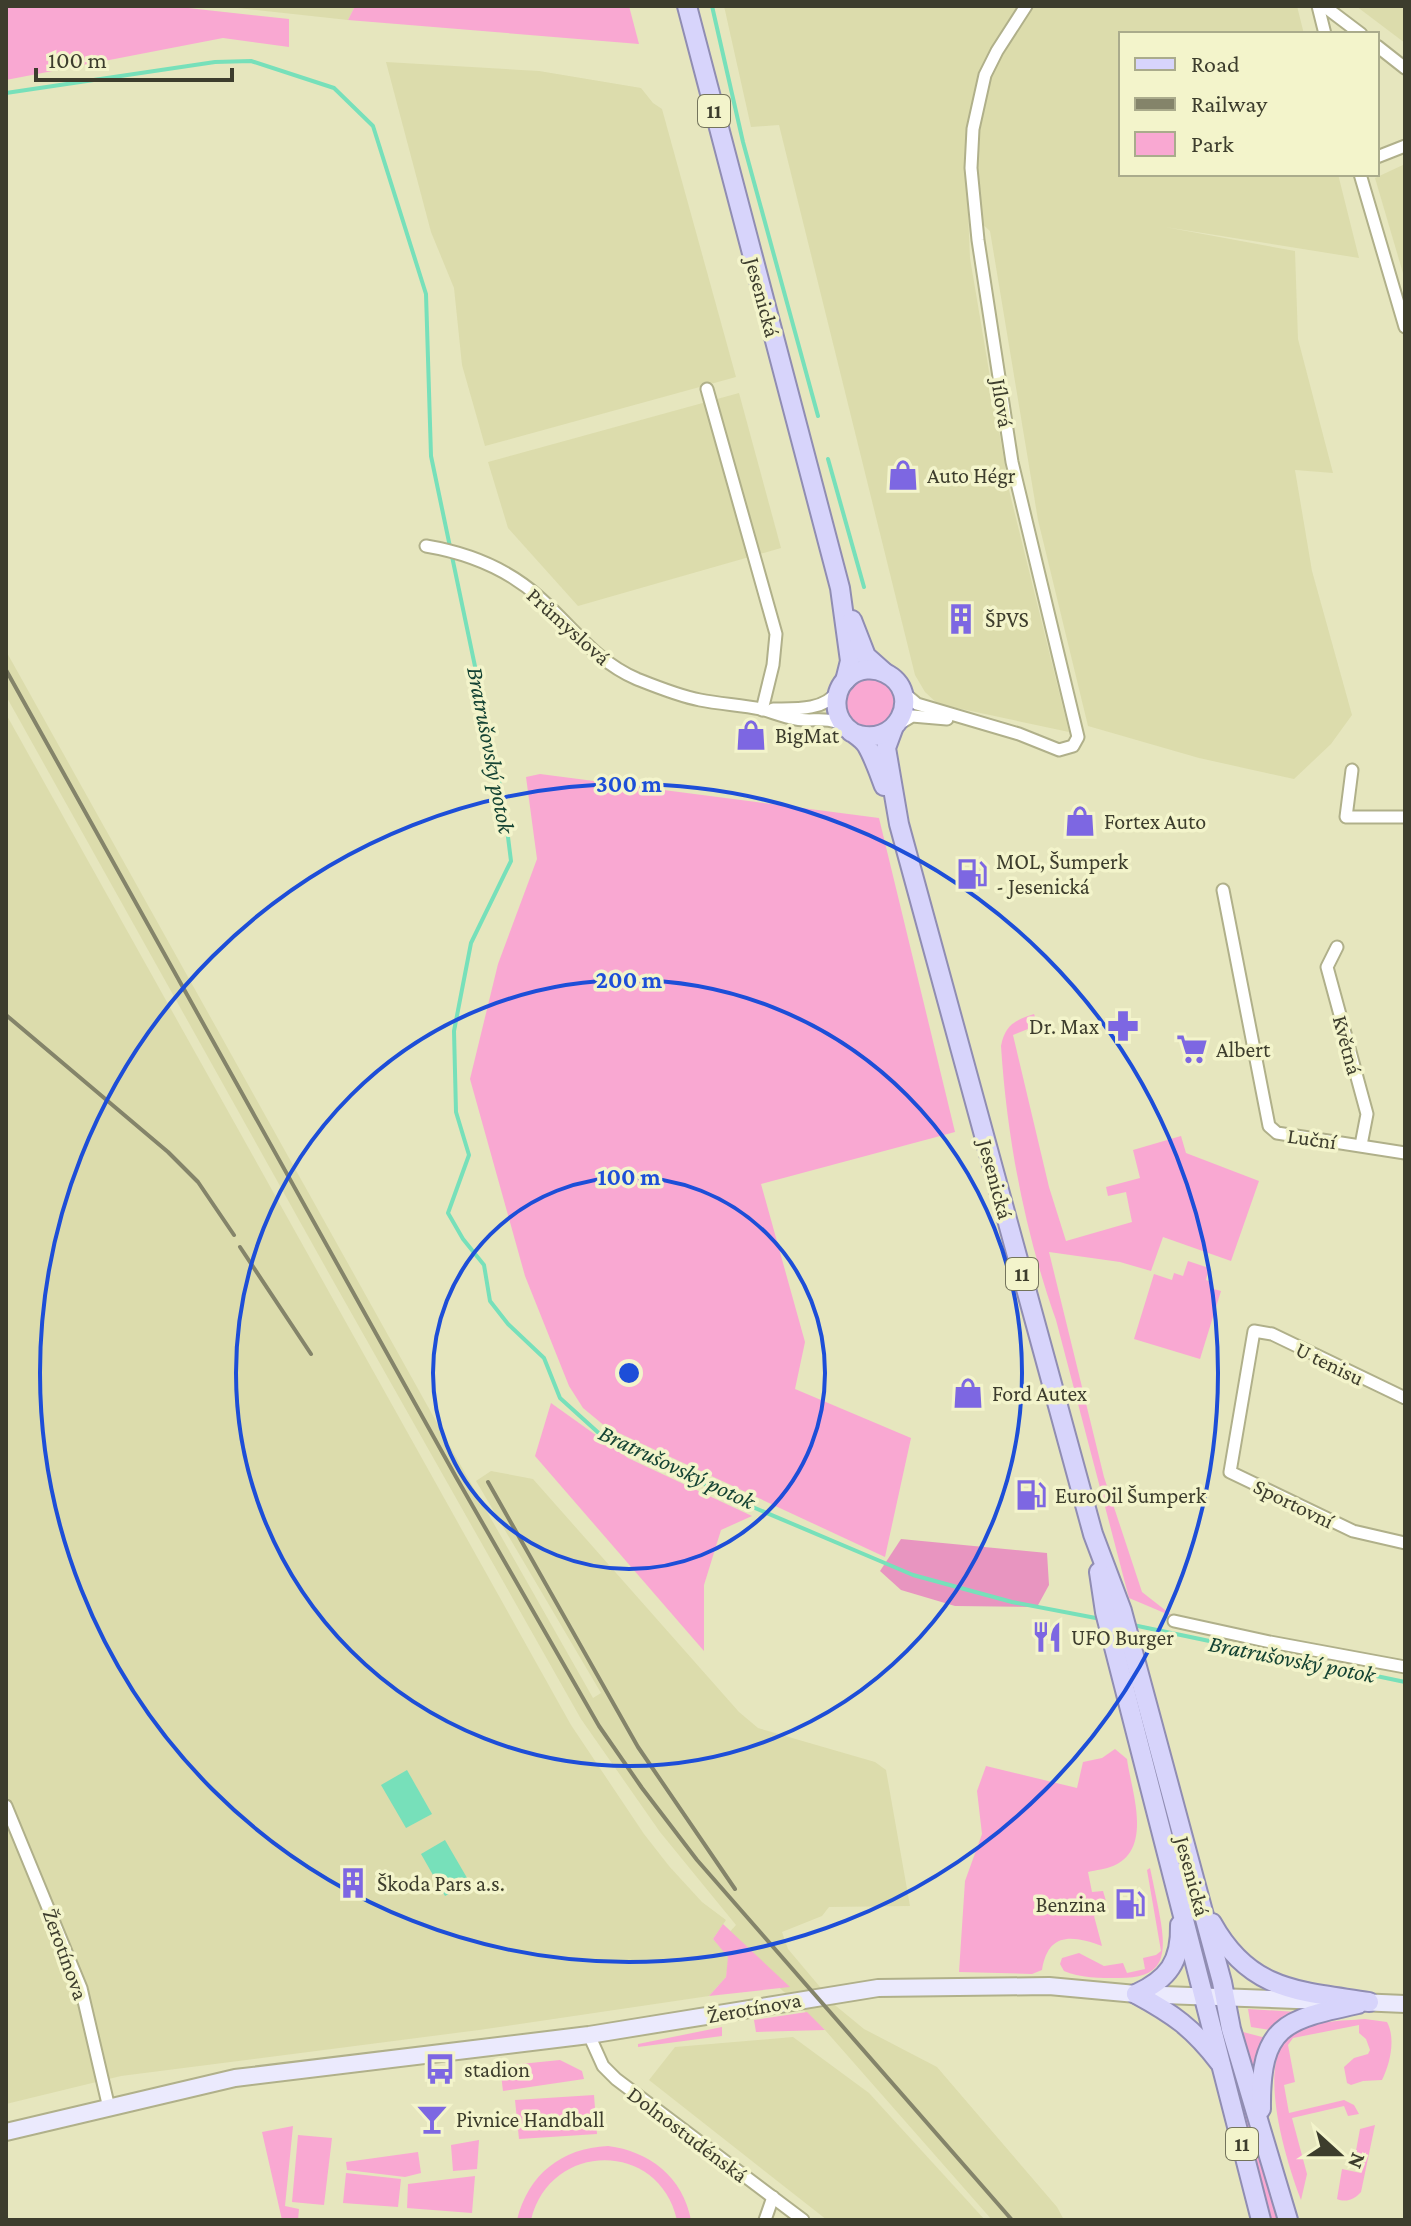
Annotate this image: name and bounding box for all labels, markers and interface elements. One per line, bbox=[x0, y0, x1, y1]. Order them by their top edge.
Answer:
scale bar bbox=[36, 32, 232, 82]
legend bbox=[1119, 32, 1379, 176]
text: 100 m bbox=[48, 46, 107, 73]
text: Road bbox=[1191, 50, 1240, 77]
text: Railway bbox=[1191, 90, 1268, 117]
road number: 11 bbox=[698, 95, 730, 127]
text: Park bbox=[1191, 130, 1234, 157]
street label: Jesenická bbox=[739, 253, 785, 340]
street label: Jílová bbox=[986, 375, 1019, 429]
shop icon: Auto Hégr bbox=[886, 458, 920, 492]
place label: Auto Hégr bbox=[927, 463, 1016, 488]
street label: Průmyslová bbox=[522, 582, 616, 670]
building icon: ŠPVS bbox=[944, 602, 978, 636]
place label: ŠPVS bbox=[985, 607, 1029, 632]
water label: Bratrušovský potok bbox=[462, 664, 521, 837]
shop icon: BigMat bbox=[734, 718, 768, 752]
place label: BigMat bbox=[775, 723, 840, 748]
text: 300 m bbox=[596, 770, 663, 797]
shop icon: Fortex Auto bbox=[1063, 804, 1097, 838]
place label: Fortex Auto bbox=[1104, 809, 1206, 834]
place label: MOL, Šumperk - Jesenická bbox=[996, 849, 1129, 899]
fuel station icon: MOL, Šumperk - Jesenická bbox=[955, 857, 989, 891]
text: 200 m bbox=[596, 966, 663, 993]
pharmacy icon: Dr. Max bbox=[1106, 1009, 1140, 1043]
street label: Květná bbox=[1328, 1013, 1367, 1078]
place label: Dr. Max bbox=[1029, 1014, 1099, 1039]
supermarket icon: Albert bbox=[1175, 1032, 1209, 1066]
place label: Albert bbox=[1216, 1037, 1271, 1062]
street label: Luční bbox=[1286, 1123, 1339, 1154]
street label: Jesenická bbox=[972, 1135, 1018, 1222]
text: 100 m bbox=[597, 1163, 661, 1190]
road number: 11 bbox=[1006, 1258, 1038, 1290]
street label: U tenisu bbox=[1291, 1336, 1368, 1391]
centre of rings bbox=[615, 1359, 643, 1387]
shop icon: Ford Autex bbox=[951, 1376, 985, 1410]
place label: Ford Autex bbox=[992, 1381, 1087, 1406]
water label: Bratrušovský potok bbox=[595, 1419, 761, 1515]
street label: Sportovní bbox=[1250, 1473, 1339, 1534]
fuel station icon: EuroOil Šumperk bbox=[1014, 1478, 1048, 1512]
place label: EuroOil Šumperk bbox=[1055, 1483, 1207, 1508]
restaurant icon: UFO Burger bbox=[1030, 1620, 1064, 1654]
place label: UFO Burger bbox=[1071, 1625, 1174, 1650]
water label: Bratrušovský potok bbox=[1206, 1629, 1379, 1688]
street label: Jesenická bbox=[1169, 1832, 1215, 1919]
building icon: Škoda Pars a.s. bbox=[336, 1866, 370, 1900]
place label: Škoda Pars a.s. bbox=[377, 1871, 505, 1896]
fuel station icon: Benzina bbox=[1113, 1887, 1147, 1921]
place label: Benzina bbox=[1035, 1892, 1106, 1917]
street label: Žerotínova bbox=[37, 1905, 94, 2003]
street label: Žerotínova bbox=[705, 1987, 803, 2028]
bus stop icon: stadion bbox=[423, 2052, 457, 2086]
place label: stadion bbox=[464, 2057, 530, 2082]
street label: Dolnostudénská bbox=[623, 2081, 753, 2188]
bar icon: Pivnice Handball bbox=[415, 2102, 449, 2136]
place label: Pivnice Handball bbox=[456, 2107, 605, 2132]
north arrow bbox=[1299, 2114, 1379, 2194]
road number: 11 bbox=[1226, 2128, 1258, 2160]
text: N bbox=[1343, 2150, 1372, 2172]

